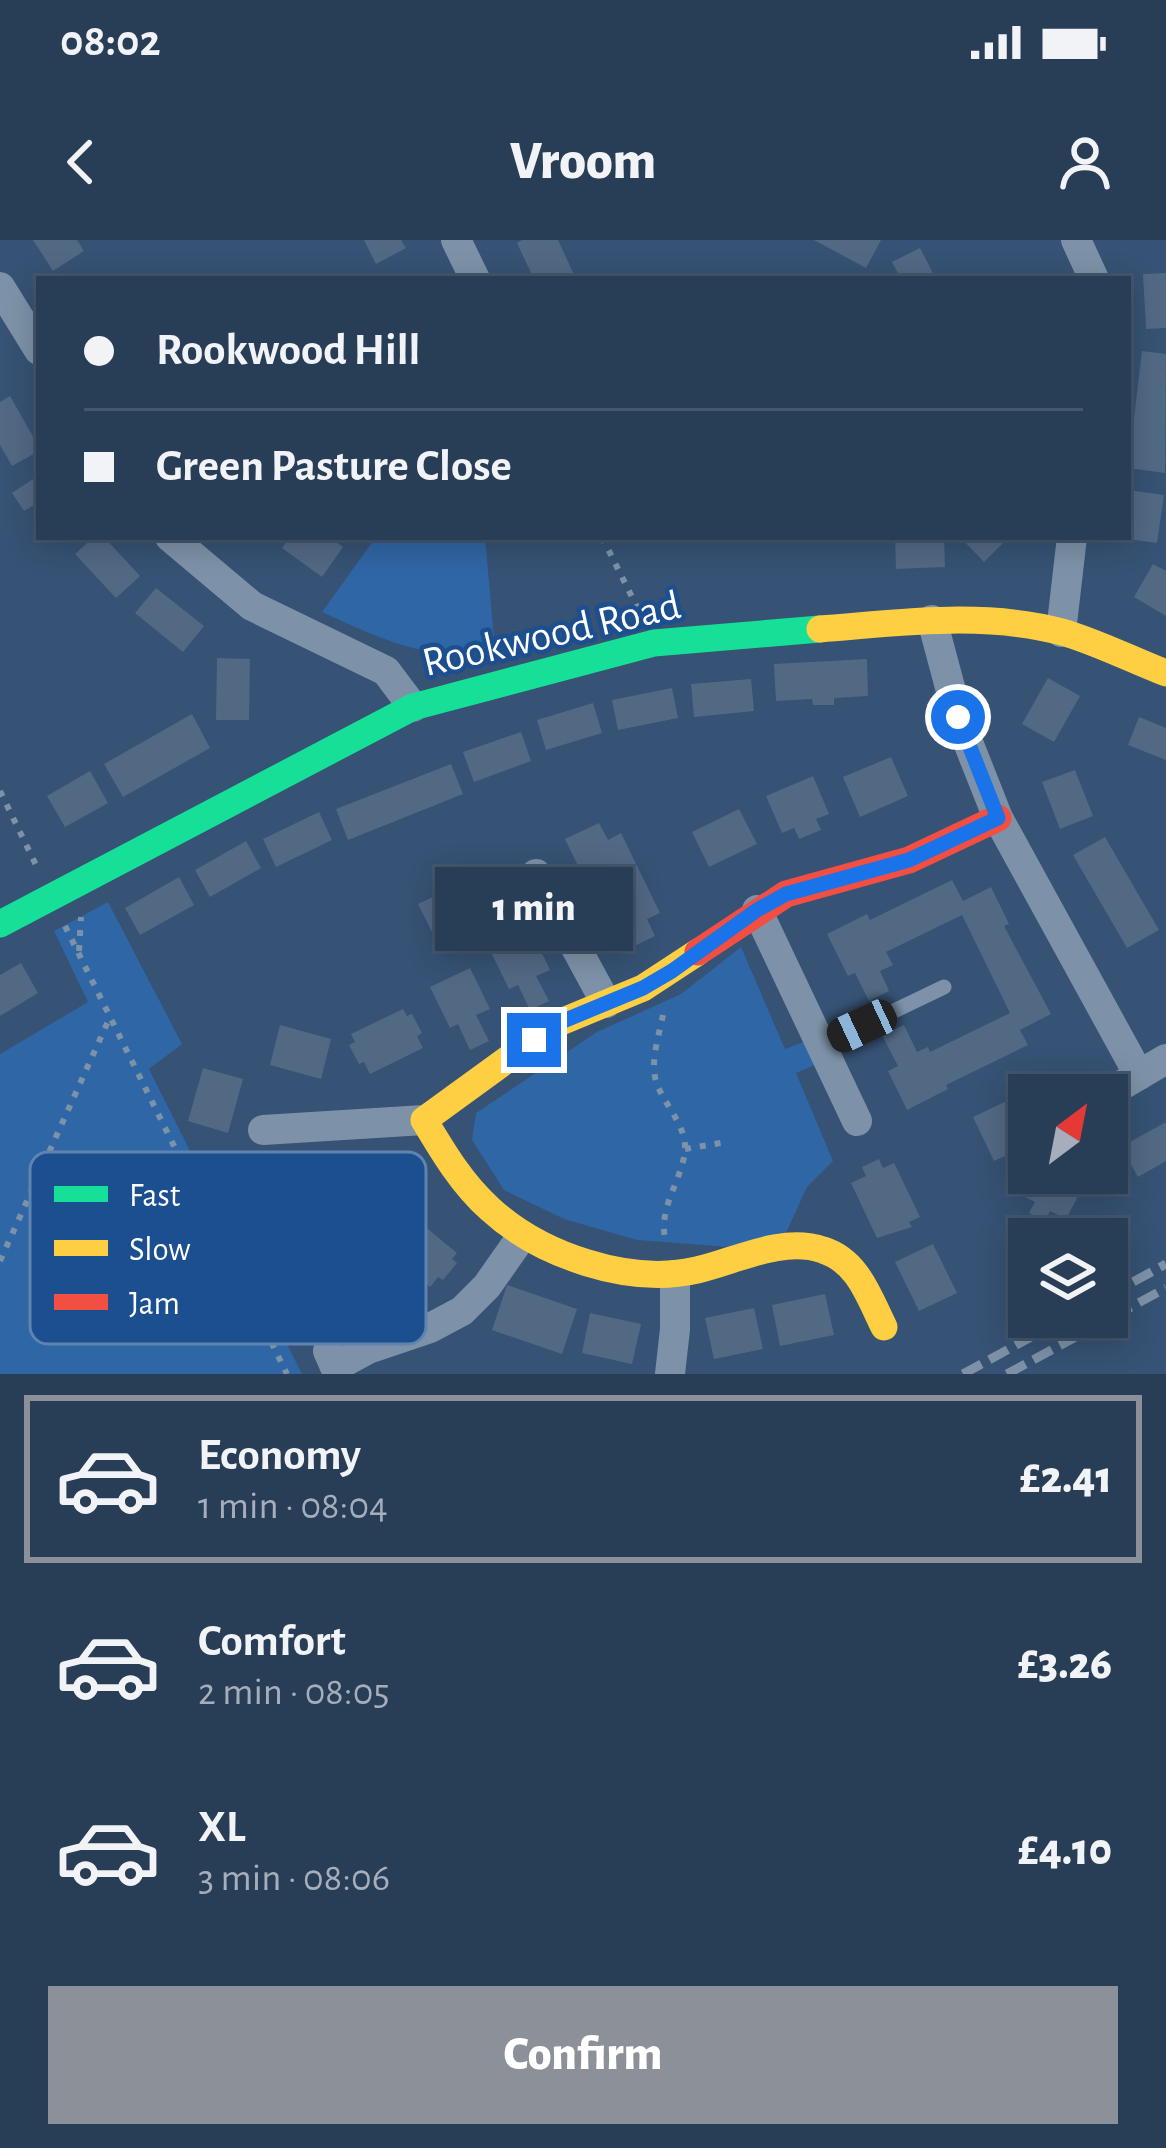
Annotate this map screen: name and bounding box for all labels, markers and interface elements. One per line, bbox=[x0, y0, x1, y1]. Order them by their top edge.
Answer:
text: 08:02 bbox=[60, 19, 161, 64]
icon: back bbox=[48, 129, 114, 195]
icon: person bbox=[1052, 129, 1118, 195]
text: Vroom bbox=[510, 135, 656, 189]
text: Rookwood Hill bbox=[156, 328, 420, 373]
text: Green Pasture Close bbox=[156, 444, 512, 489]
street label: Rookwood Road bbox=[418, 584, 684, 684]
route start bbox=[931, 690, 985, 744]
callout: 1 min bbox=[435, 866, 633, 950]
text: 1 min bbox=[492, 889, 576, 928]
car bbox=[822, 994, 902, 1058]
route end bbox=[507, 1013, 561, 1067]
north arrow bbox=[1008, 1074, 1128, 1194]
map controls bbox=[1008, 1074, 1128, 1338]
legend bbox=[30, 1152, 426, 1344]
text: Fast bbox=[129, 1180, 181, 1213]
button: layers bbox=[1008, 1218, 1128, 1338]
text: Slow bbox=[129, 1234, 190, 1267]
text: Jam bbox=[129, 1288, 180, 1321]
icon: car bbox=[54, 1425, 162, 1533]
text: Economy bbox=[198, 1433, 361, 1478]
text: £2.41 bbox=[1020, 1456, 1112, 1501]
text: 1 min · 08:04 bbox=[198, 1487, 388, 1526]
icon: car bbox=[54, 1611, 162, 1719]
text: Comfort bbox=[198, 1619, 346, 1664]
text: £3.26 bbox=[1018, 1642, 1112, 1687]
text: 2 min · 08:05 bbox=[198, 1673, 390, 1712]
icon: car bbox=[54, 1797, 162, 1905]
text: XL bbox=[198, 1805, 246, 1850]
text: £4.10 bbox=[1018, 1828, 1112, 1873]
text: 3 min · 08:06 bbox=[198, 1859, 390, 1898]
button: Confirm bbox=[48, 1986, 1118, 2124]

